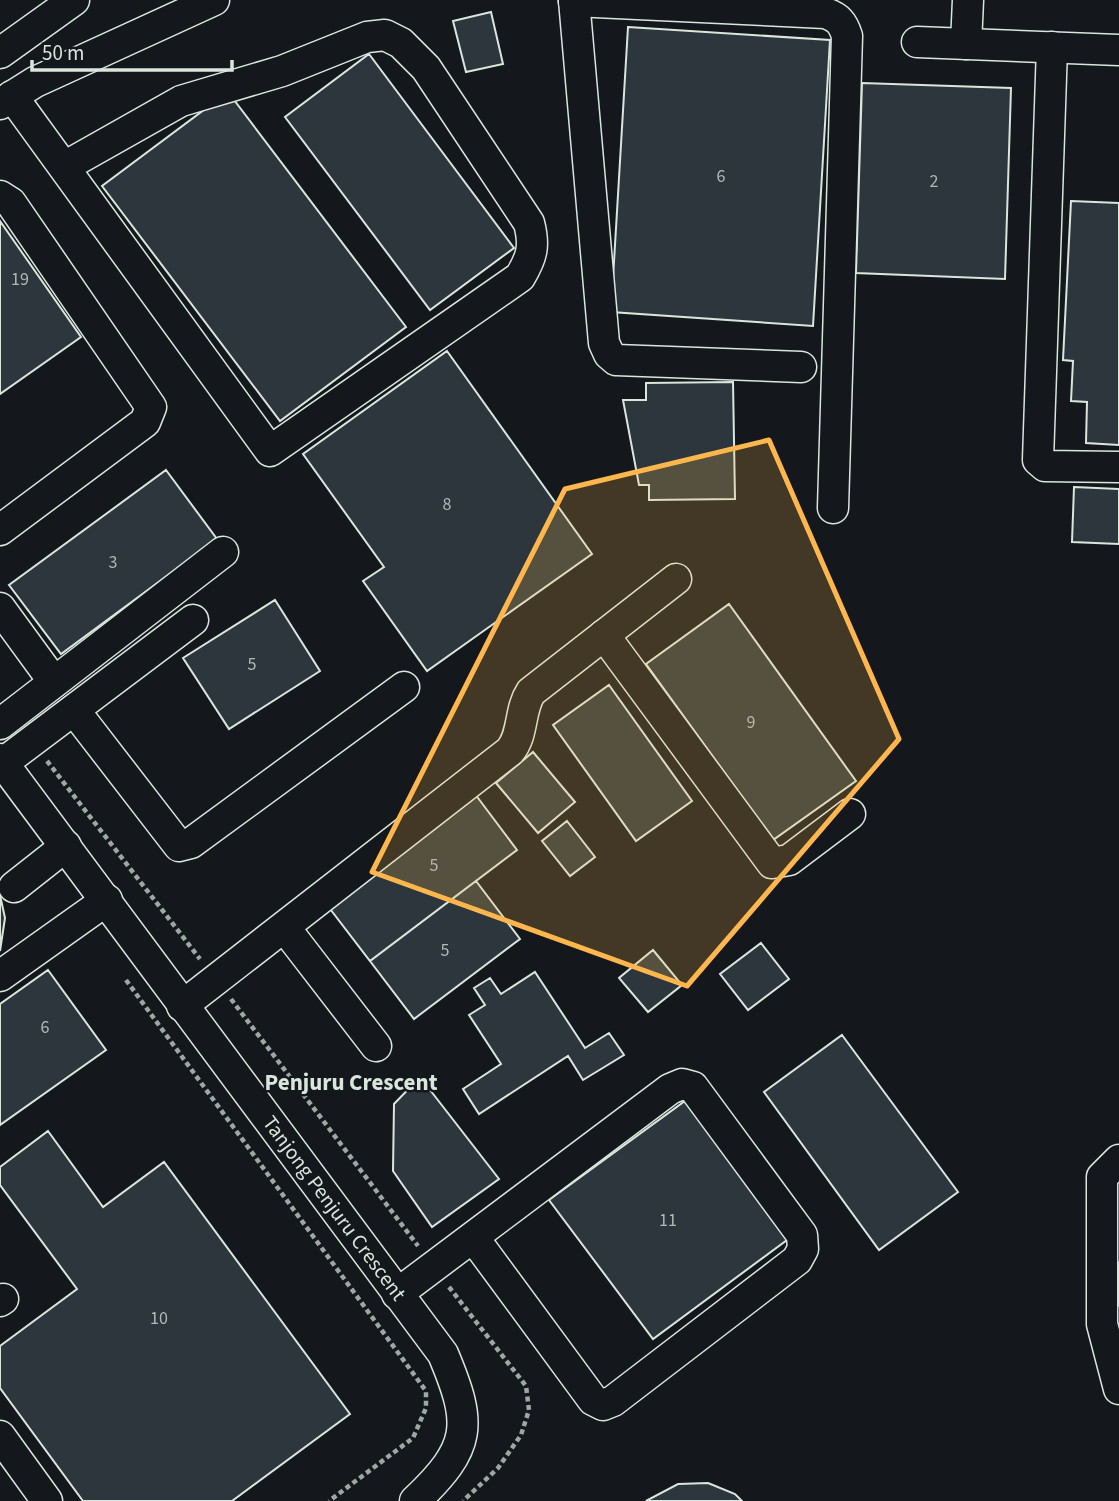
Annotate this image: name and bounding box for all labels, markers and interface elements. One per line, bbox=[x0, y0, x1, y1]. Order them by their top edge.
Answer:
scale bar bbox=[32, 28, 231, 72]
text: 50 m bbox=[42, 38, 84, 68]
house number: 6 bbox=[717, 164, 726, 189]
house number: 2 bbox=[930, 169, 939, 194]
house number: 19 bbox=[11, 267, 29, 292]
house number: 8 bbox=[443, 492, 452, 517]
house number: 3 bbox=[109, 550, 118, 575]
house number: 5 bbox=[248, 652, 257, 677]
house number: 9 bbox=[747, 710, 756, 735]
house number: 5 bbox=[430, 853, 439, 878]
house number: 5 bbox=[441, 938, 450, 963]
house number: 6 bbox=[41, 1015, 50, 1040]
district label: Penjuru Crescent bbox=[265, 1066, 438, 1099]
street label: Tanjong Penjuru Crescent bbox=[255, 1109, 413, 1307]
house number: 11 bbox=[659, 1208, 677, 1233]
house number: 10 bbox=[150, 1306, 168, 1331]

